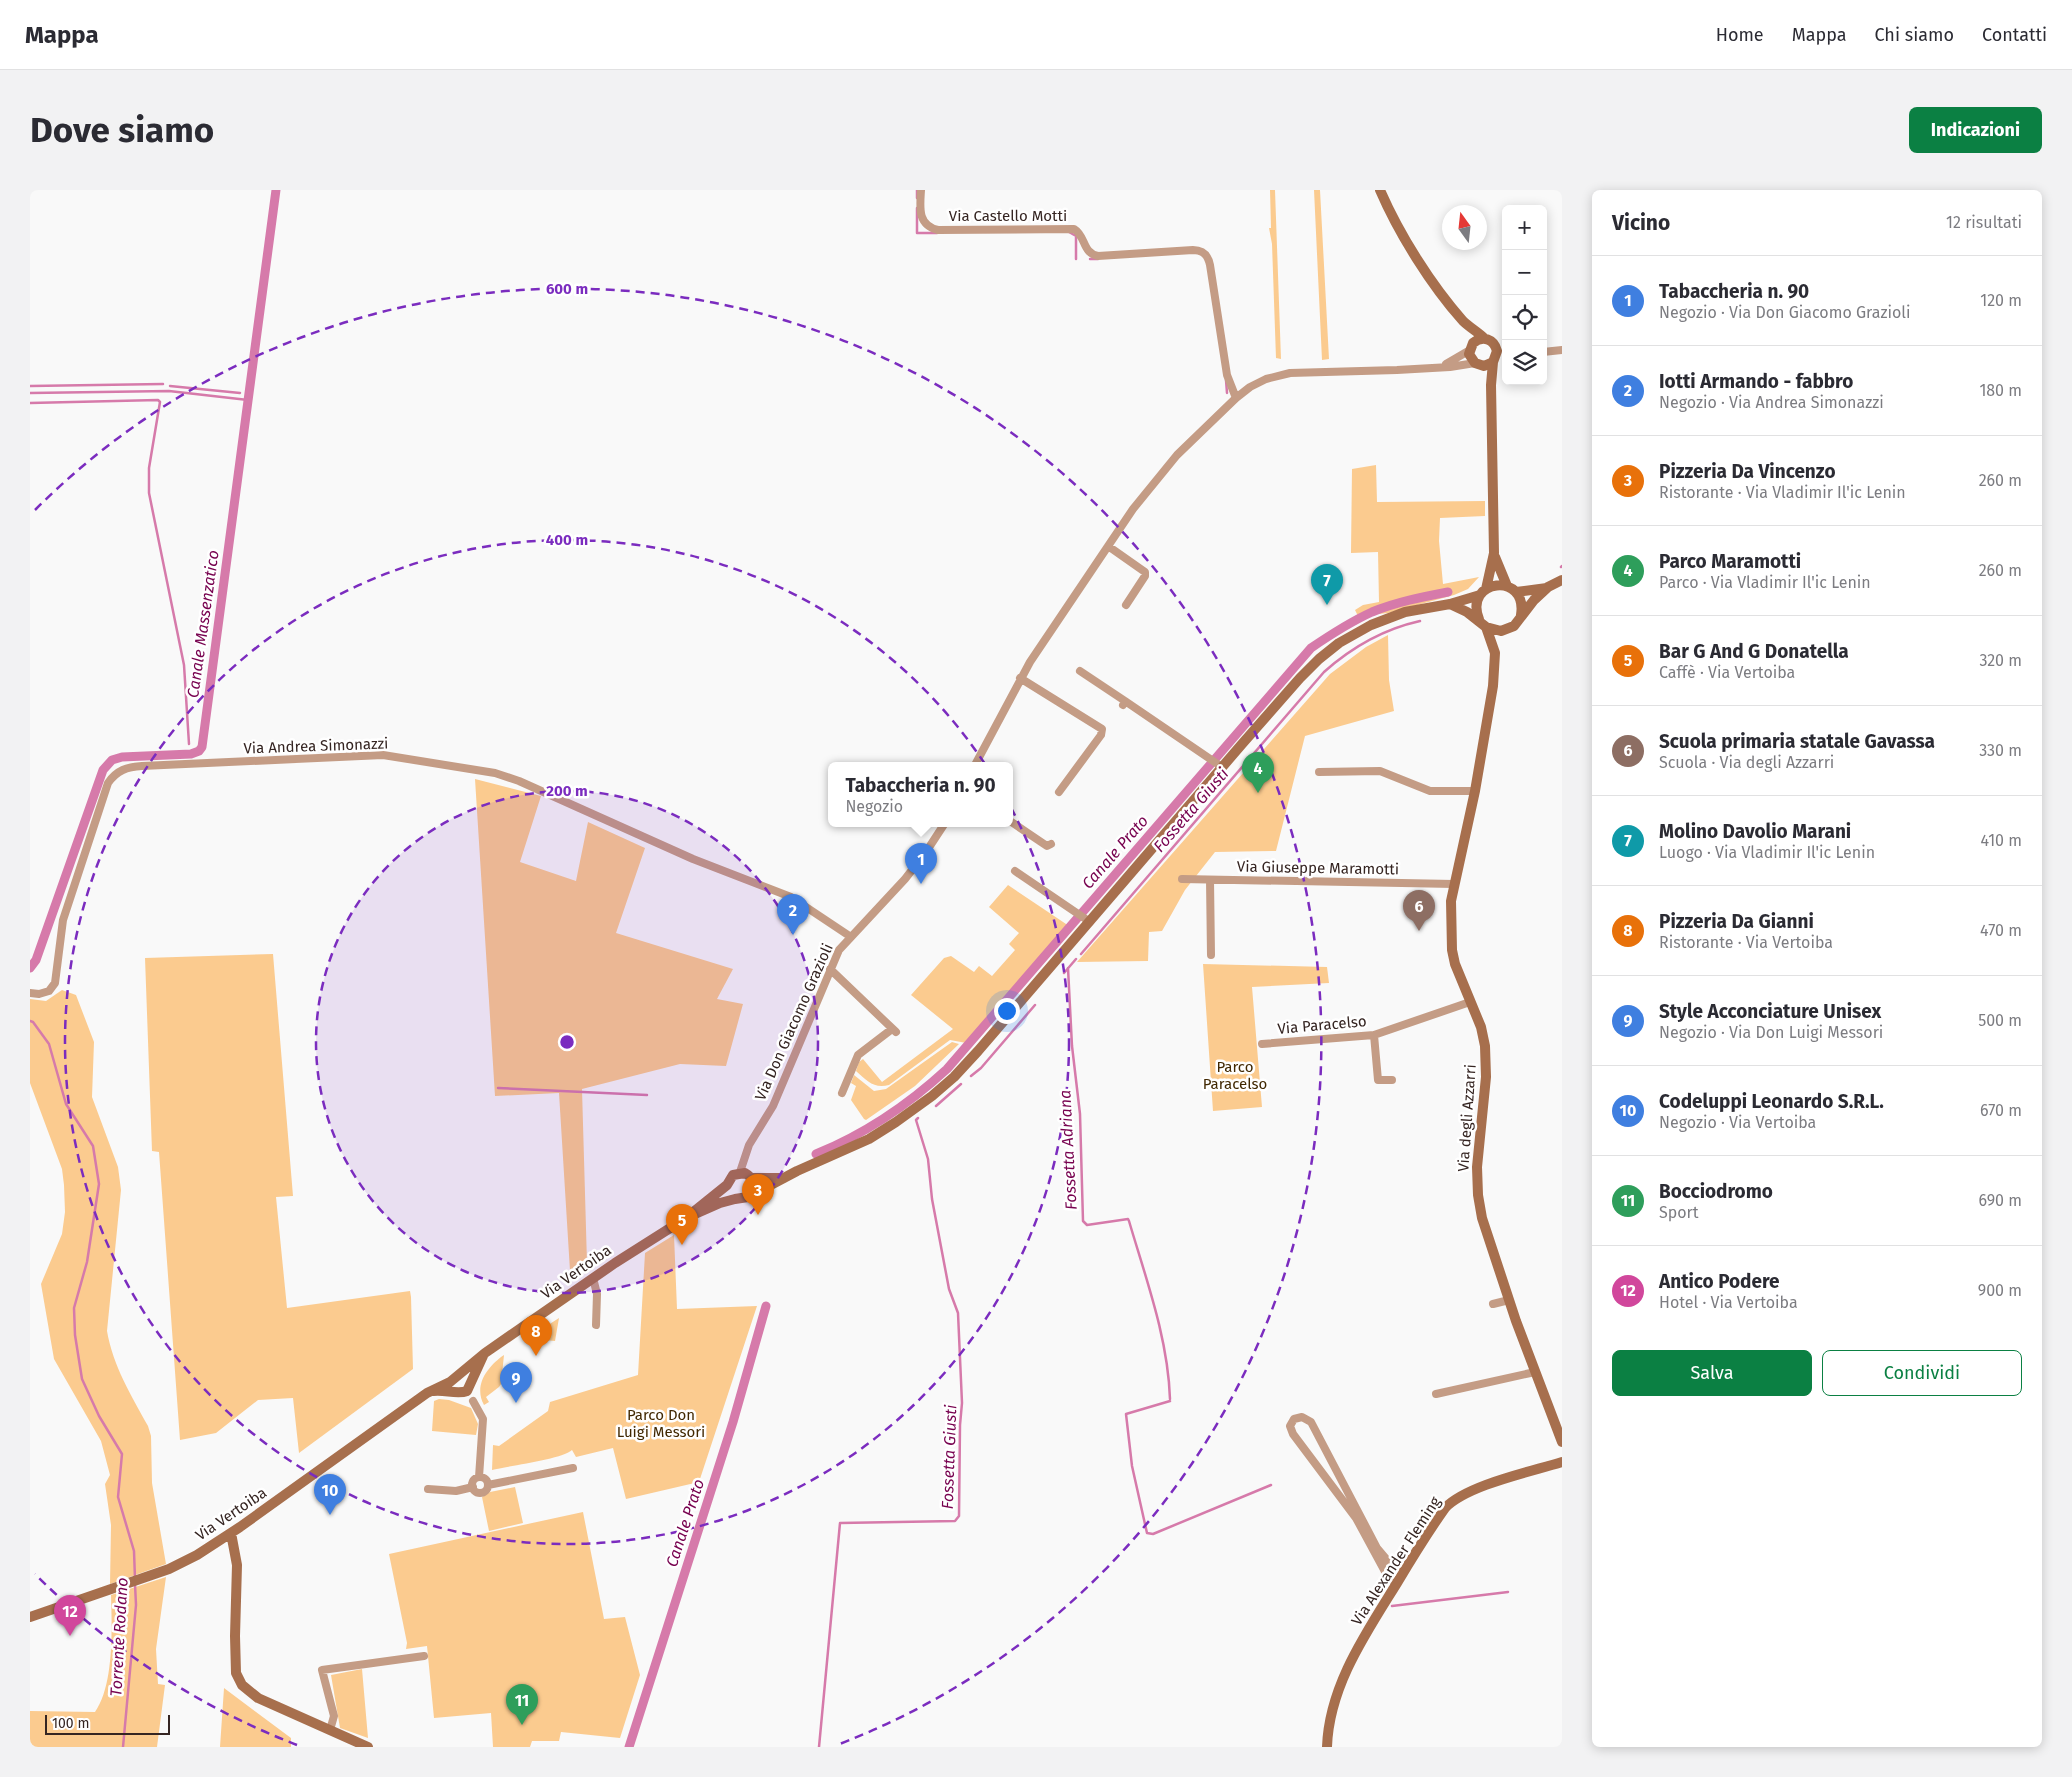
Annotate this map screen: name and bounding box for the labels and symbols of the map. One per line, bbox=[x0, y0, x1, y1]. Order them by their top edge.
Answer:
north arrow bbox=[1442, 205, 1487, 250]
street label: Via Castello Motti bbox=[949, 207, 1067, 225]
text: 600 m bbox=[546, 280, 588, 298]
text: 400 m bbox=[546, 531, 588, 549]
water label: Canale Massenzatico bbox=[183, 549, 223, 699]
pin: 7 bbox=[1311, 564, 1343, 605]
street label: Via Andrea Simonazzi bbox=[243, 734, 389, 758]
pin: 4 bbox=[1242, 752, 1274, 793]
water label: Fossetta Giusti bbox=[1149, 764, 1233, 856]
text: 200 m bbox=[546, 782, 588, 800]
water label: Canale Prato bbox=[1078, 811, 1152, 893]
pin: 1 bbox=[905, 843, 937, 884]
street label: Via Giuseppe Maramotti bbox=[1237, 858, 1399, 878]
pin: 6 bbox=[1403, 890, 1435, 931]
pin: 2 bbox=[777, 894, 809, 935]
street label: Via Don Giacomo Grazioli bbox=[751, 941, 837, 1103]
your location bbox=[994, 998, 1020, 1024]
street label: Via Paracelso bbox=[1277, 1012, 1367, 1038]
centre of rings bbox=[558, 1033, 576, 1051]
park label: Parco Paracelso bbox=[1203, 1058, 1267, 1093]
street label: Via degli Azzarri bbox=[1454, 1064, 1480, 1172]
water label: Fossetta Adriana bbox=[1055, 1090, 1081, 1210]
pin: 3 bbox=[742, 1174, 774, 1215]
pin: 5 bbox=[666, 1204, 698, 1245]
street label: Via Vertoiba bbox=[537, 1241, 615, 1303]
pin: 8 bbox=[520, 1315, 552, 1356]
pin: 9 bbox=[500, 1362, 532, 1403]
water label: Fossetta Giusti bbox=[938, 1404, 960, 1510]
park label: Parco Don Luigi Messori bbox=[617, 1406, 705, 1441]
pin: 10 bbox=[314, 1474, 346, 1515]
water label: Canale Prato bbox=[662, 1477, 708, 1569]
street label: Via Vertoiba bbox=[192, 1484, 270, 1544]
street label: Via Alexander Fleming bbox=[1348, 1493, 1444, 1629]
water label: Torrente Rodano bbox=[106, 1577, 132, 1697]
pin: 12 bbox=[54, 1595, 86, 1636]
pin: 11 bbox=[506, 1684, 538, 1725]
scale bar bbox=[45, 1712, 170, 1735]

